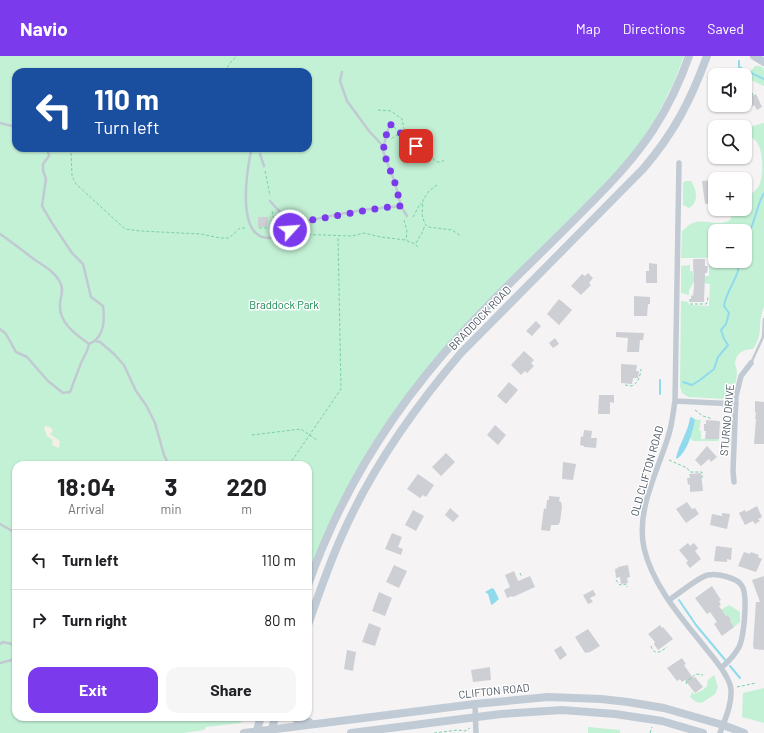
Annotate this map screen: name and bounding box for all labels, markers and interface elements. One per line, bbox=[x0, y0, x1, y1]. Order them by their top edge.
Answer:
text: Navio bbox=[20, 17, 68, 40]
text: Map bbox=[576, 20, 601, 37]
text: Directions bbox=[623, 20, 685, 37]
text: Saved bbox=[707, 20, 744, 37]
map controls bbox=[708, 68, 752, 268]
button: sound bbox=[708, 68, 752, 112]
text: 110 m bbox=[94, 82, 159, 116]
icon: left bbox=[28, 84, 80, 136]
text: Turn left bbox=[94, 116, 160, 138]
button: search bbox=[708, 120, 752, 164]
pin bbox=[399, 129, 433, 163]
icon: arrive bbox=[405, 135, 427, 157]
button: + bbox=[708, 172, 752, 216]
position arrow bbox=[269, 209, 311, 251]
button: − bbox=[708, 224, 752, 268]
street label: BRADDOCK ROAD bbox=[446, 283, 514, 352]
park label: Braddock Park bbox=[249, 298, 319, 311]
street label: STURNO DRIVE bbox=[717, 383, 736, 456]
street label: OLD CLIFTON ROAD bbox=[627, 424, 666, 518]
text: 18:04 bbox=[57, 472, 115, 501]
text: 3 bbox=[164, 472, 177, 501]
text: 220 bbox=[226, 472, 267, 501]
text: Arrival bbox=[68, 501, 104, 517]
text: min bbox=[160, 501, 181, 517]
text: m bbox=[241, 501, 252, 517]
icon: left bbox=[28, 549, 50, 571]
text: Turn left bbox=[62, 551, 118, 569]
text: 110 m bbox=[262, 551, 296, 569]
icon: right bbox=[28, 609, 50, 631]
text: Turn right bbox=[62, 611, 127, 629]
text: 80 m bbox=[264, 611, 296, 629]
button: Exit bbox=[28, 667, 158, 713]
button: Share bbox=[166, 667, 296, 713]
street label: CLIFTON ROAD bbox=[458, 680, 530, 701]

